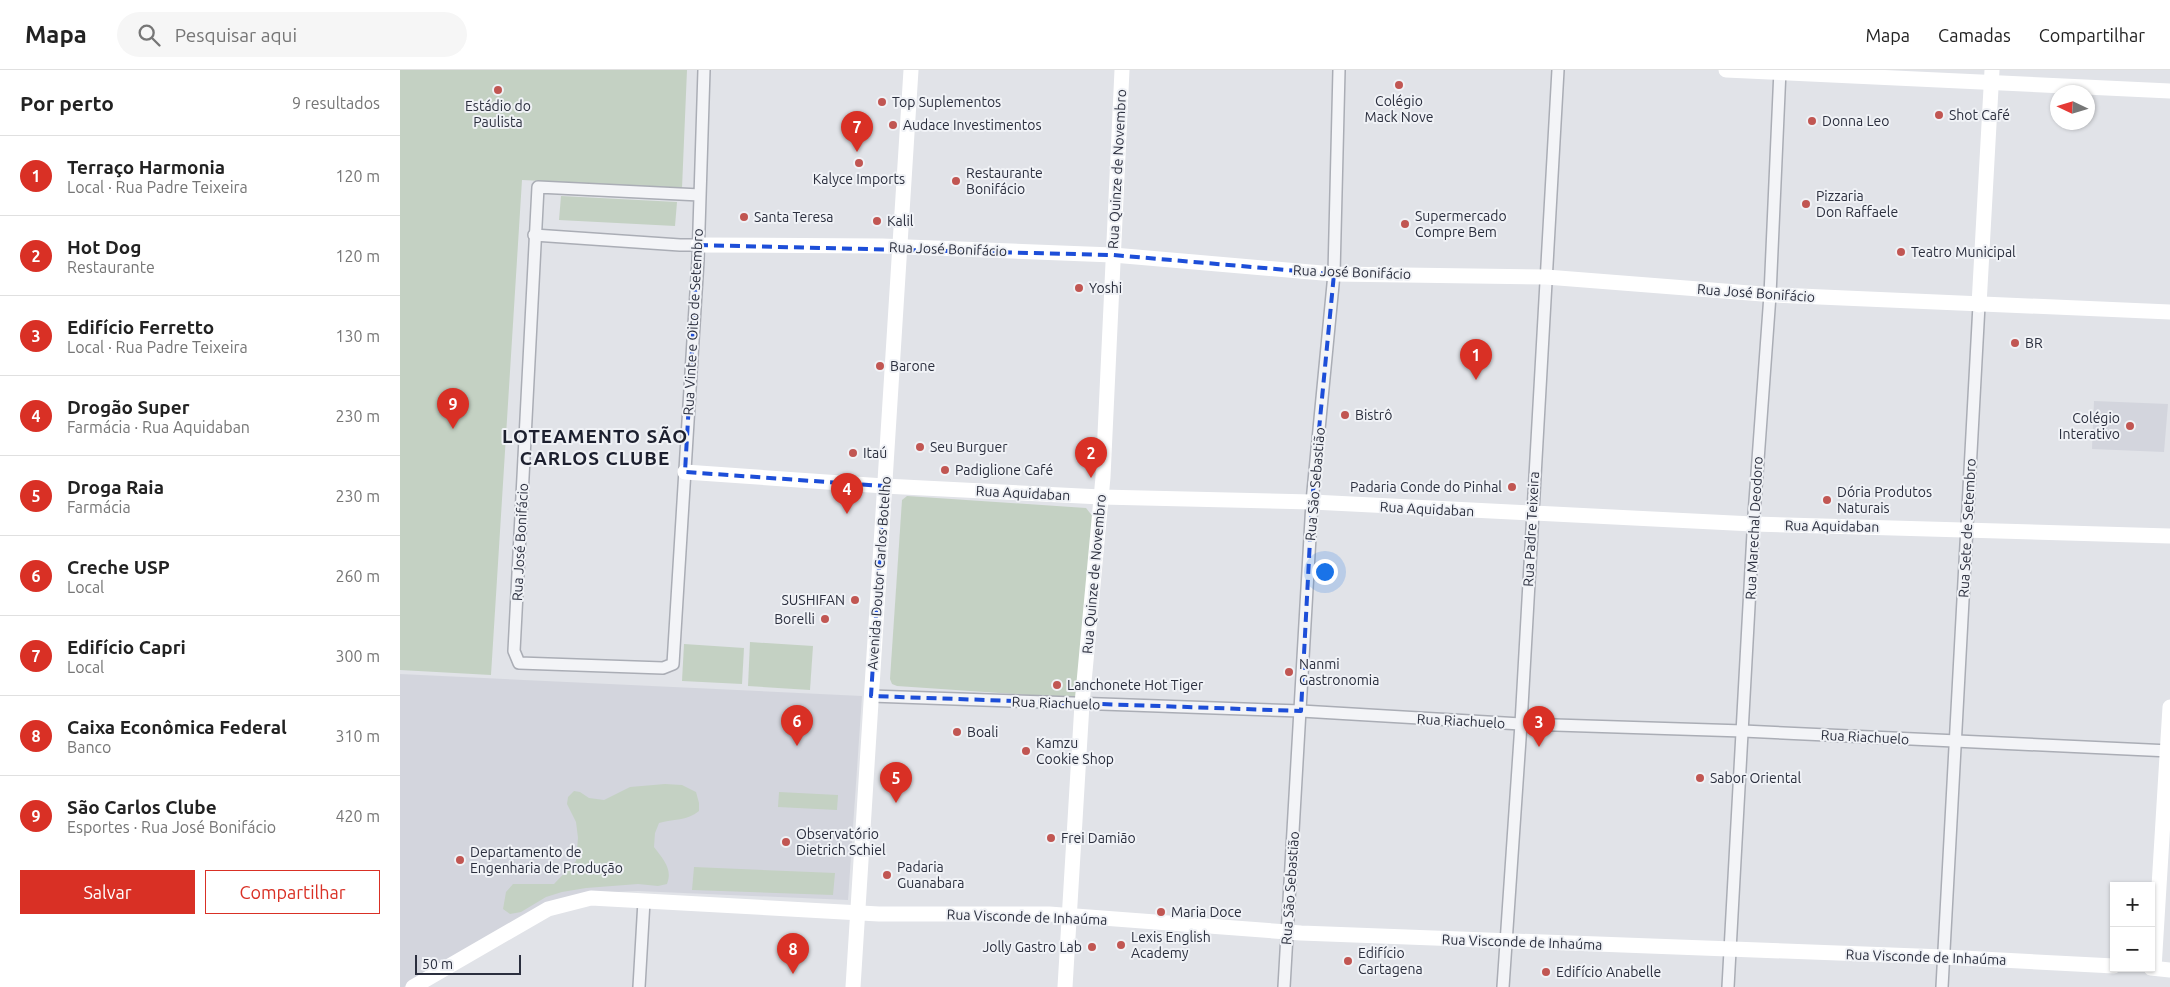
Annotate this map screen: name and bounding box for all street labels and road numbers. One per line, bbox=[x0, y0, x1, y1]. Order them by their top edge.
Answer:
street label: Rua Quinze de Novembro bbox=[1105, 89, 1129, 249]
street label: Rua Vinte e Oito de Setembro bbox=[680, 228, 706, 416]
street label: Rua José Bonifácio bbox=[889, 239, 1007, 259]
street label: Rua José Bonifácio bbox=[1293, 262, 1411, 282]
street label: Rua José Bonifácio bbox=[1696, 281, 1816, 305]
street label: Rua São Sebastião bbox=[1302, 427, 1328, 541]
street label: Rua Marechal Deodoro bbox=[1742, 456, 1766, 600]
street label: Rua Sete de Setembro bbox=[1955, 458, 1979, 598]
street label: Rua Padre Teixeira bbox=[1520, 471, 1542, 587]
street label: Avenida Doutor Carlos Botelho bbox=[864, 476, 894, 670]
street label: Rua José Bonifácio bbox=[509, 483, 531, 601]
street label: Rua Aquidaban bbox=[975, 483, 1071, 503]
street label: Rua Quinze de Novembro bbox=[1079, 494, 1109, 654]
street label: Rua Aquidaban bbox=[1379, 499, 1475, 519]
street label: Rua Aquidaban bbox=[1785, 517, 1879, 535]
street label: Rua Riachuelo bbox=[1011, 693, 1101, 713]
street label: Rua Riachuelo bbox=[1416, 711, 1506, 731]
street label: Rua Riachuelo bbox=[1820, 727, 1910, 747]
street label: Rua São Sebastião bbox=[1278, 831, 1302, 945]
street label: Rua Visconde de Inhaúma bbox=[946, 906, 1108, 928]
street label: Rua Visconde de Inhaúma bbox=[1441, 931, 1603, 953]
street label: Rua Visconde de Inhaúma bbox=[1845, 946, 2007, 968]

